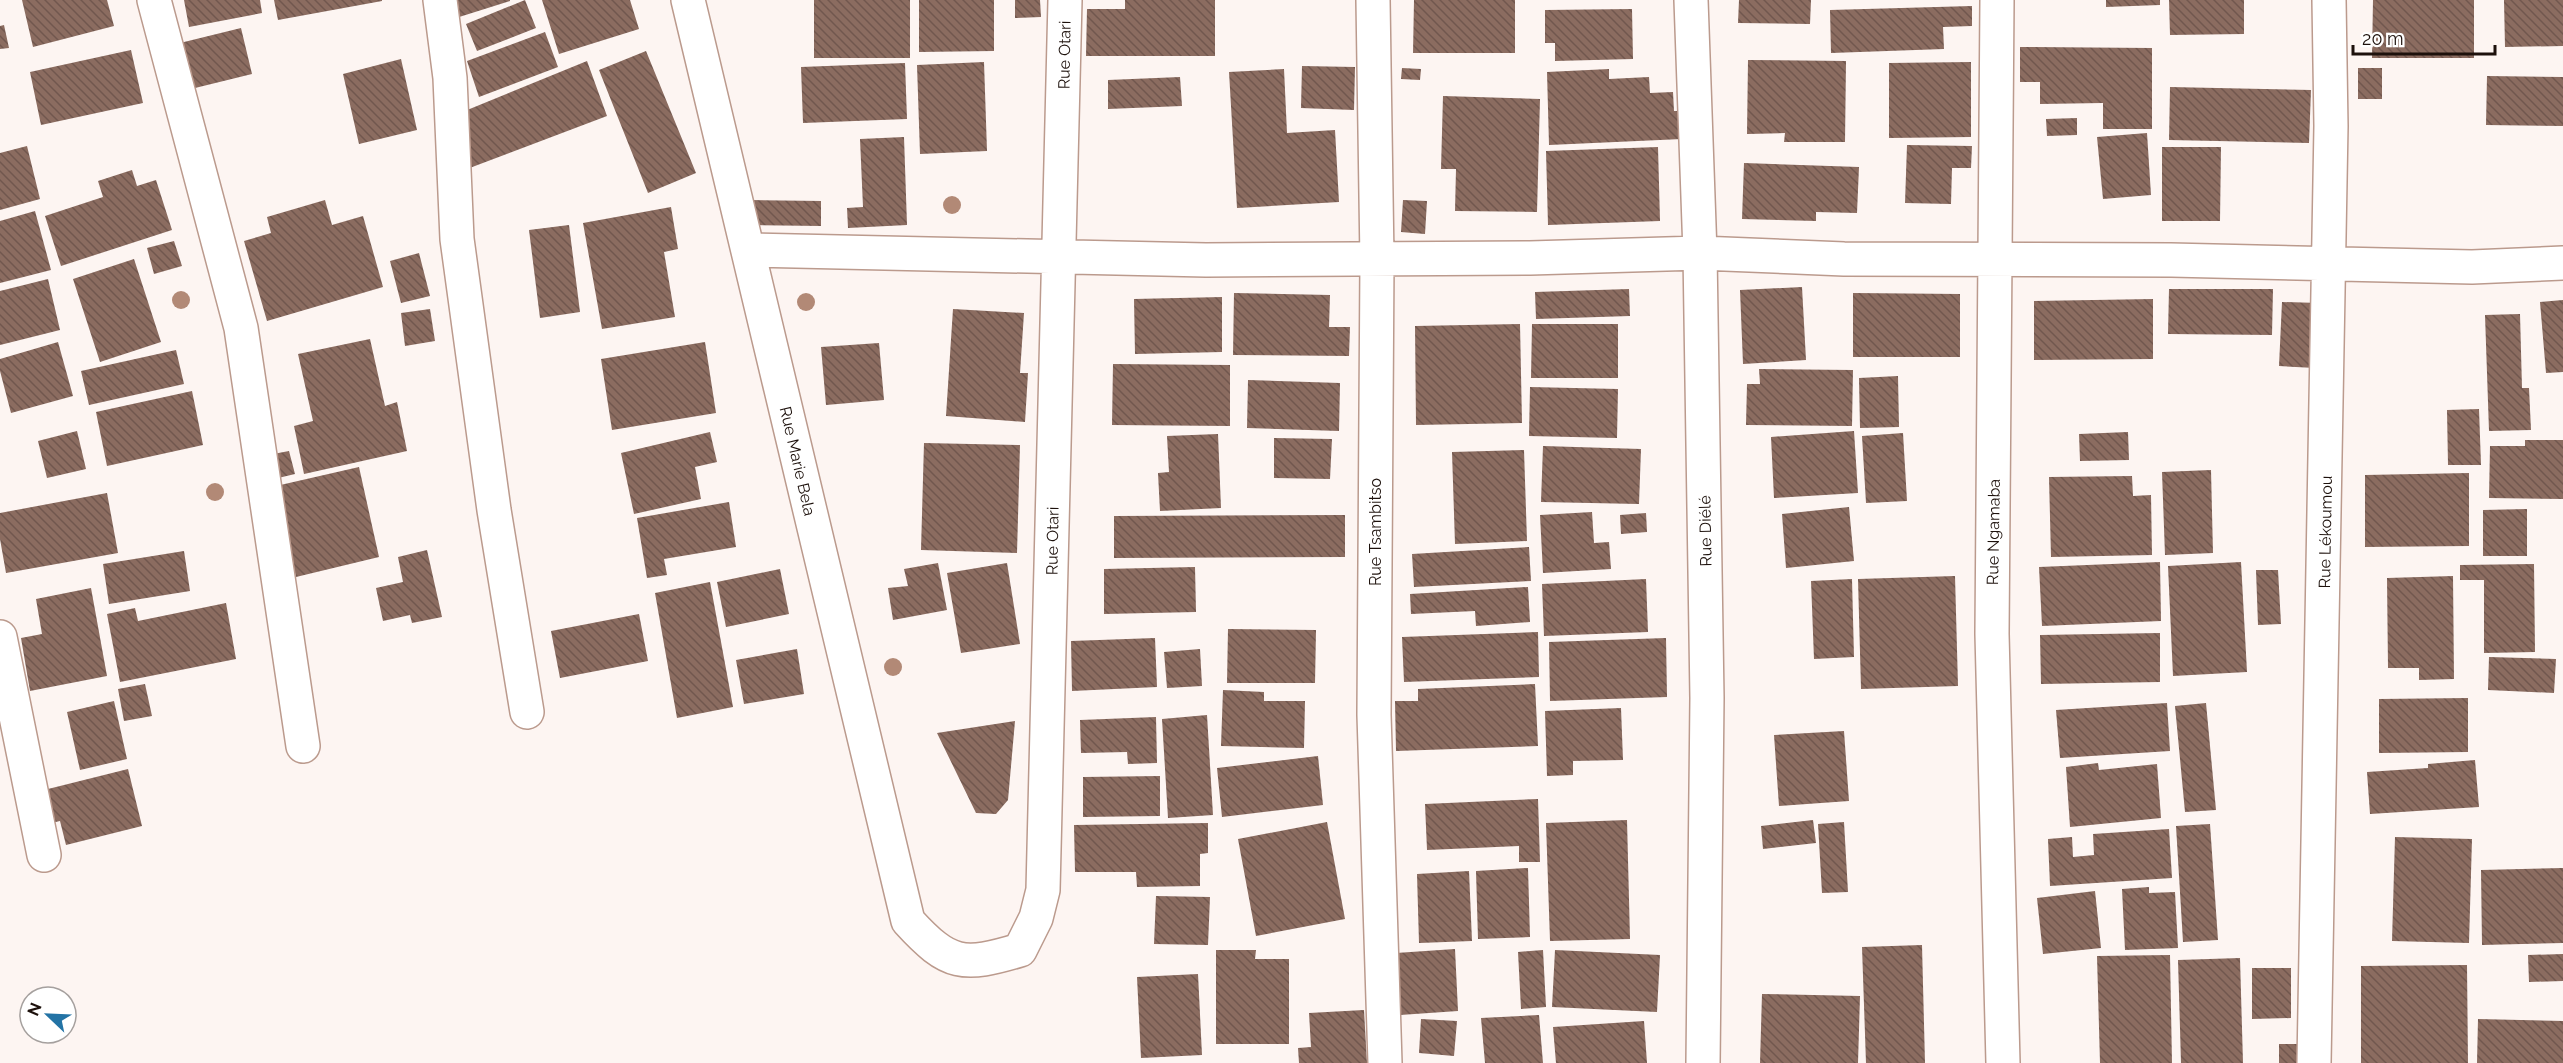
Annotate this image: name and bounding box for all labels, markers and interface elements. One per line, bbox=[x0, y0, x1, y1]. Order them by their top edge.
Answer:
scale bar bbox=[2353, 18, 2496, 56]
street label: Rue Otari bbox=[1054, 21, 1075, 89]
text: 20 m bbox=[2362, 28, 2404, 49]
street label: Rue Marie Bela bbox=[776, 405, 819, 518]
street label: Rue Lékoumou bbox=[2315, 476, 2336, 588]
street label: Rue Tsambitso bbox=[1366, 478, 1385, 586]
street label: Rue Ngamaba bbox=[1983, 479, 2004, 585]
street label: Rue Diélé bbox=[1695, 495, 1716, 567]
street label: Rue Otari bbox=[1042, 507, 1063, 575]
north arrow bbox=[18, 985, 78, 1045]
text: N bbox=[24, 1000, 46, 1019]

